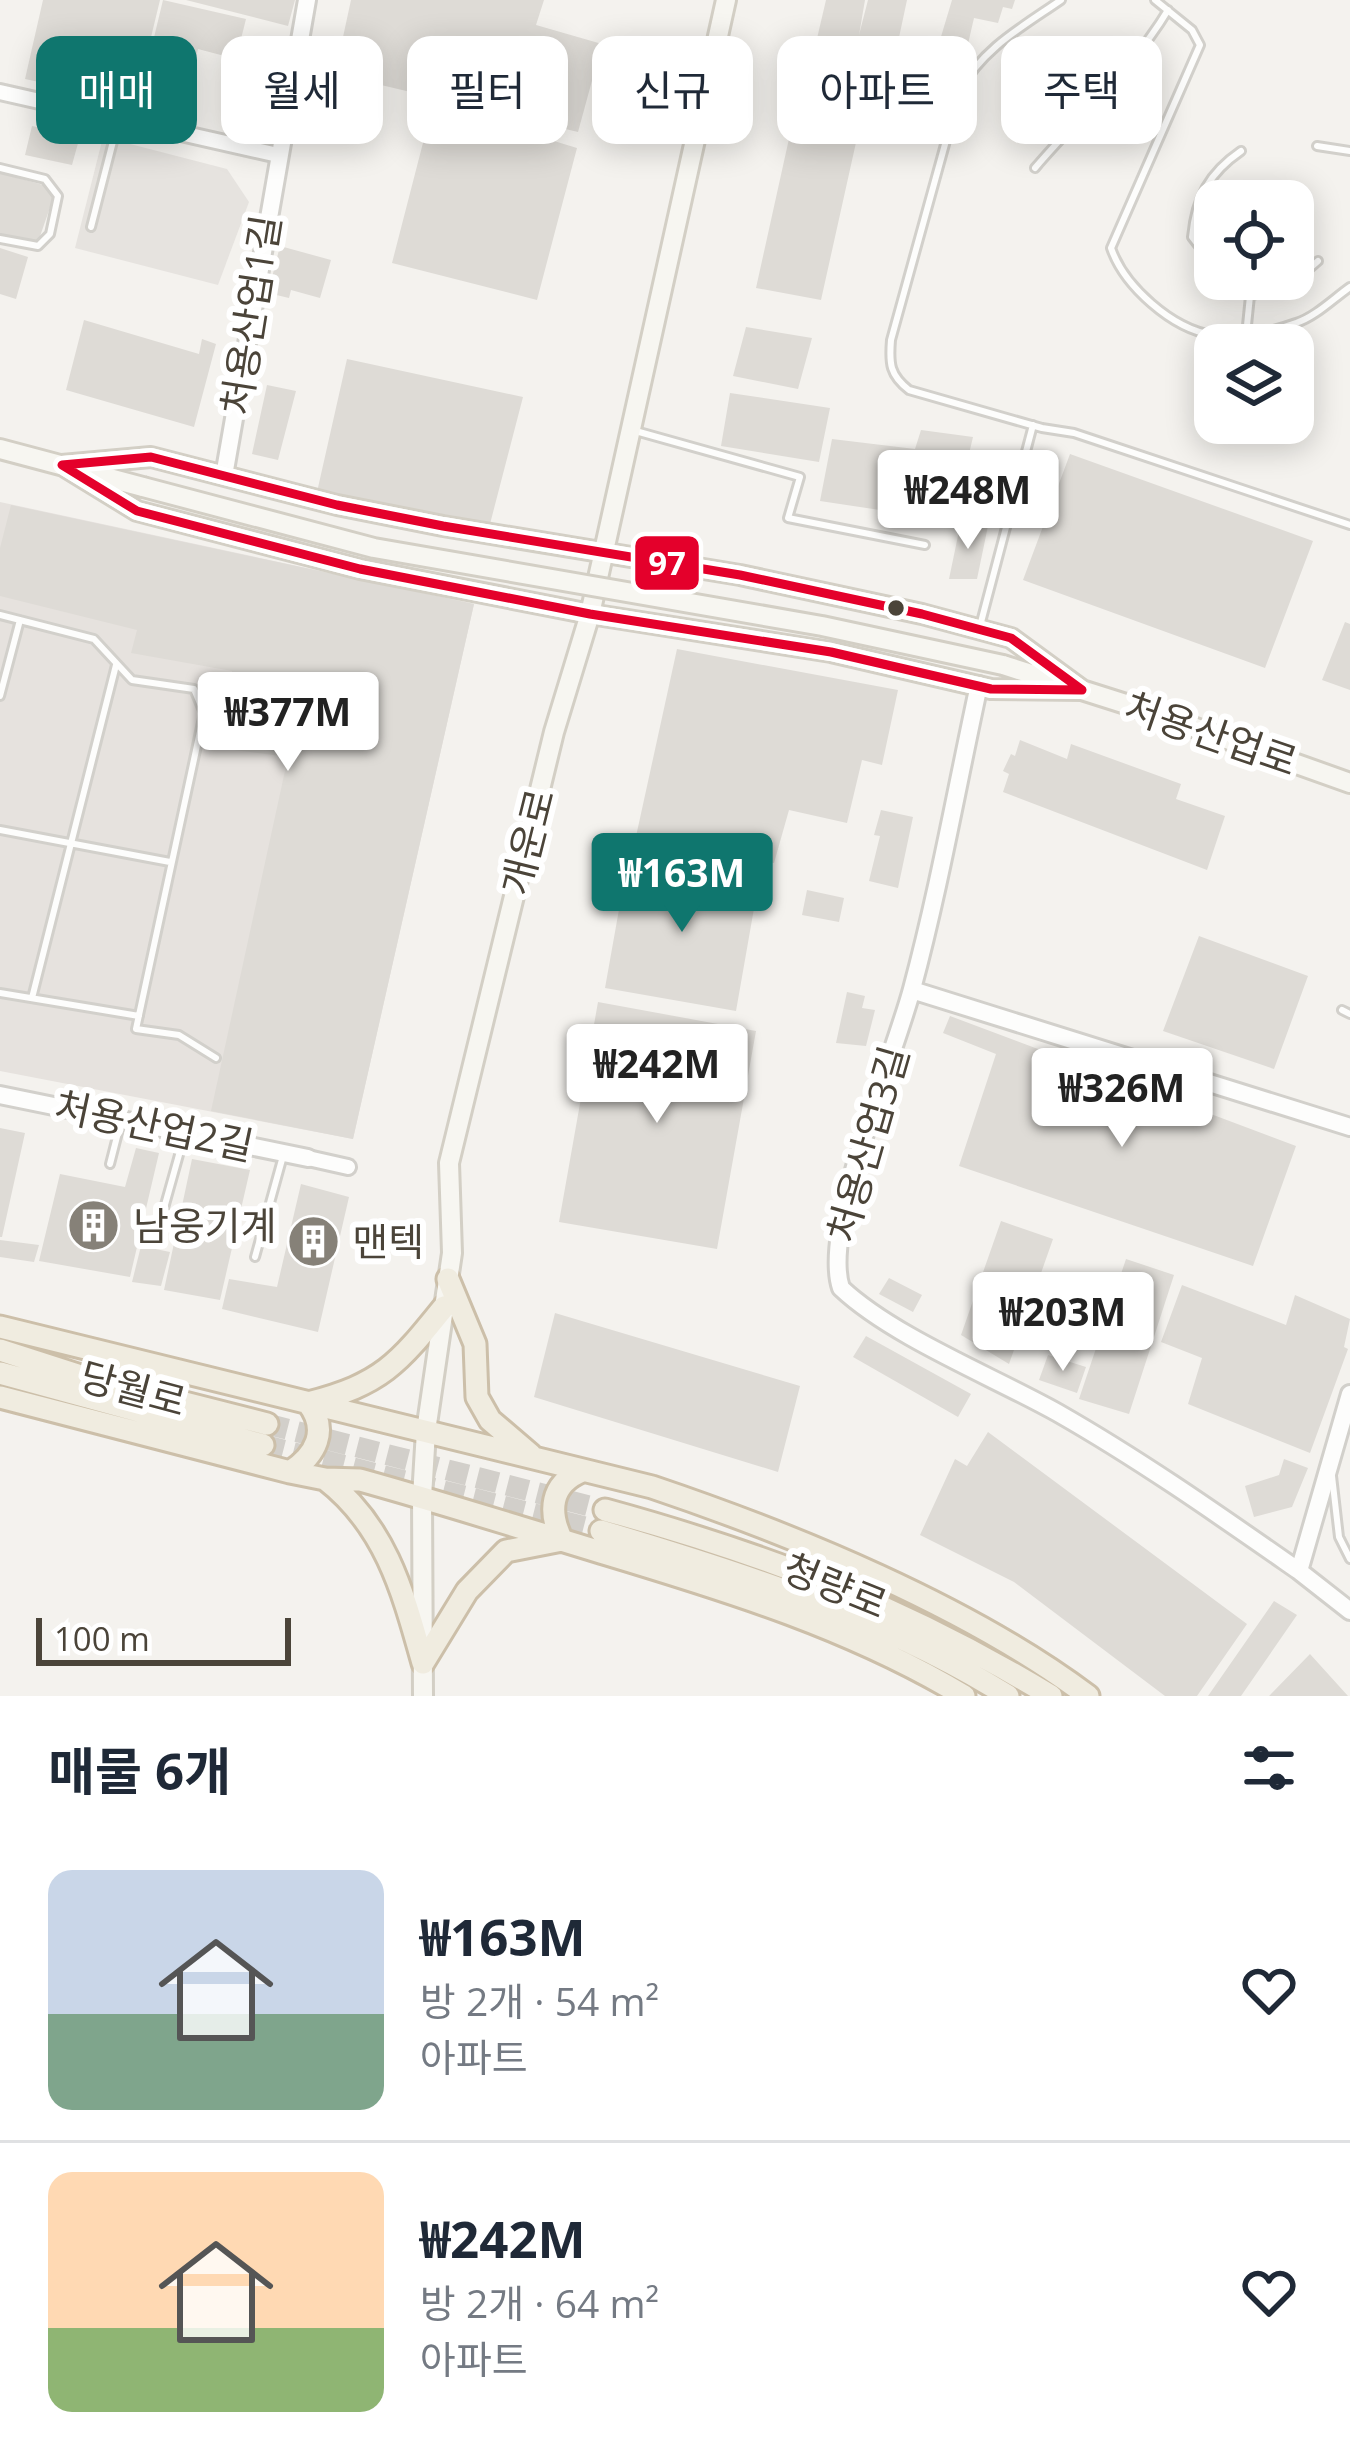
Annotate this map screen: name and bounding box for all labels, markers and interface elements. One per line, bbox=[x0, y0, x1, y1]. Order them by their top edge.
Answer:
chip: 매매 bbox=[36, 36, 197, 144]
chip: 월세 bbox=[221, 36, 383, 144]
chip: 필터 bbox=[407, 36, 568, 144]
chip: 신규 bbox=[592, 36, 753, 144]
chip: 아파트 bbox=[777, 36, 977, 144]
chip: 주택 bbox=[1001, 36, 1162, 144]
map controls bbox=[1194, 180, 1314, 444]
button: locate bbox=[1194, 180, 1314, 300]
street label: 처용산업1길 bbox=[208, 211, 291, 419]
button: layers bbox=[1194, 324, 1314, 444]
pin: ₩248M bbox=[884, 450, 1052, 552]
text: ₩248M bbox=[905, 462, 1031, 515]
line badge: 97 bbox=[633, 534, 701, 592]
text: 97 bbox=[648, 540, 686, 585]
unlabelled marker bbox=[885, 597, 907, 619]
pin: ₩377M bbox=[204, 672, 372, 774]
street label: 처용산업로 bbox=[1118, 678, 1305, 787]
text: ₩377M bbox=[225, 684, 351, 737]
street label: 개운로 bbox=[488, 783, 565, 900]
pin: ₩163M bbox=[598, 833, 766, 935]
text: ₩163M bbox=[619, 845, 745, 898]
pin: ₩242M bbox=[573, 1024, 741, 1126]
text: ₩242M bbox=[594, 1036, 720, 1089]
street label: 처용산업3길 bbox=[813, 1039, 920, 1248]
pin: ₩326M bbox=[1038, 1048, 1206, 1150]
text: ₩326M bbox=[1059, 1060, 1185, 1113]
street label: 처용산업2길 bbox=[50, 1078, 258, 1171]
building icon: 남웅기계 bbox=[66, 1198, 122, 1254]
place label: 남웅기계 bbox=[133, 1198, 277, 1251]
building icon: 맨텍 bbox=[285, 1214, 341, 1270]
place label: 맨텍 bbox=[352, 1214, 424, 1267]
pin: ₩203M bbox=[979, 1272, 1147, 1374]
text: ₩203M bbox=[1000, 1284, 1126, 1337]
street label: 당월로 bbox=[75, 1348, 192, 1427]
street label: 청량로 bbox=[776, 1540, 895, 1629]
scale bar bbox=[36, 1612, 291, 1665]
text: 100 m bbox=[54, 1616, 150, 1661]
text: 매물 6개 bbox=[48, 1735, 231, 1805]
icon: filters bbox=[1236, 1735, 1302, 1801]
text: ₩163M bbox=[420, 1901, 586, 1971]
icon: home bbox=[144, 1918, 288, 2062]
icon: heart bbox=[1236, 1957, 1302, 2023]
text: 방 2개 · 54 m² bbox=[420, 1974, 659, 2027]
text: 아파트 bbox=[420, 2030, 528, 2083]
text: ₩242M bbox=[420, 2203, 586, 2273]
icon: home bbox=[144, 2220, 288, 2364]
icon: heart bbox=[1236, 2259, 1302, 2325]
text: 방 2개 · 64 m² bbox=[420, 2276, 659, 2329]
text: 아파트 bbox=[420, 2332, 528, 2385]

